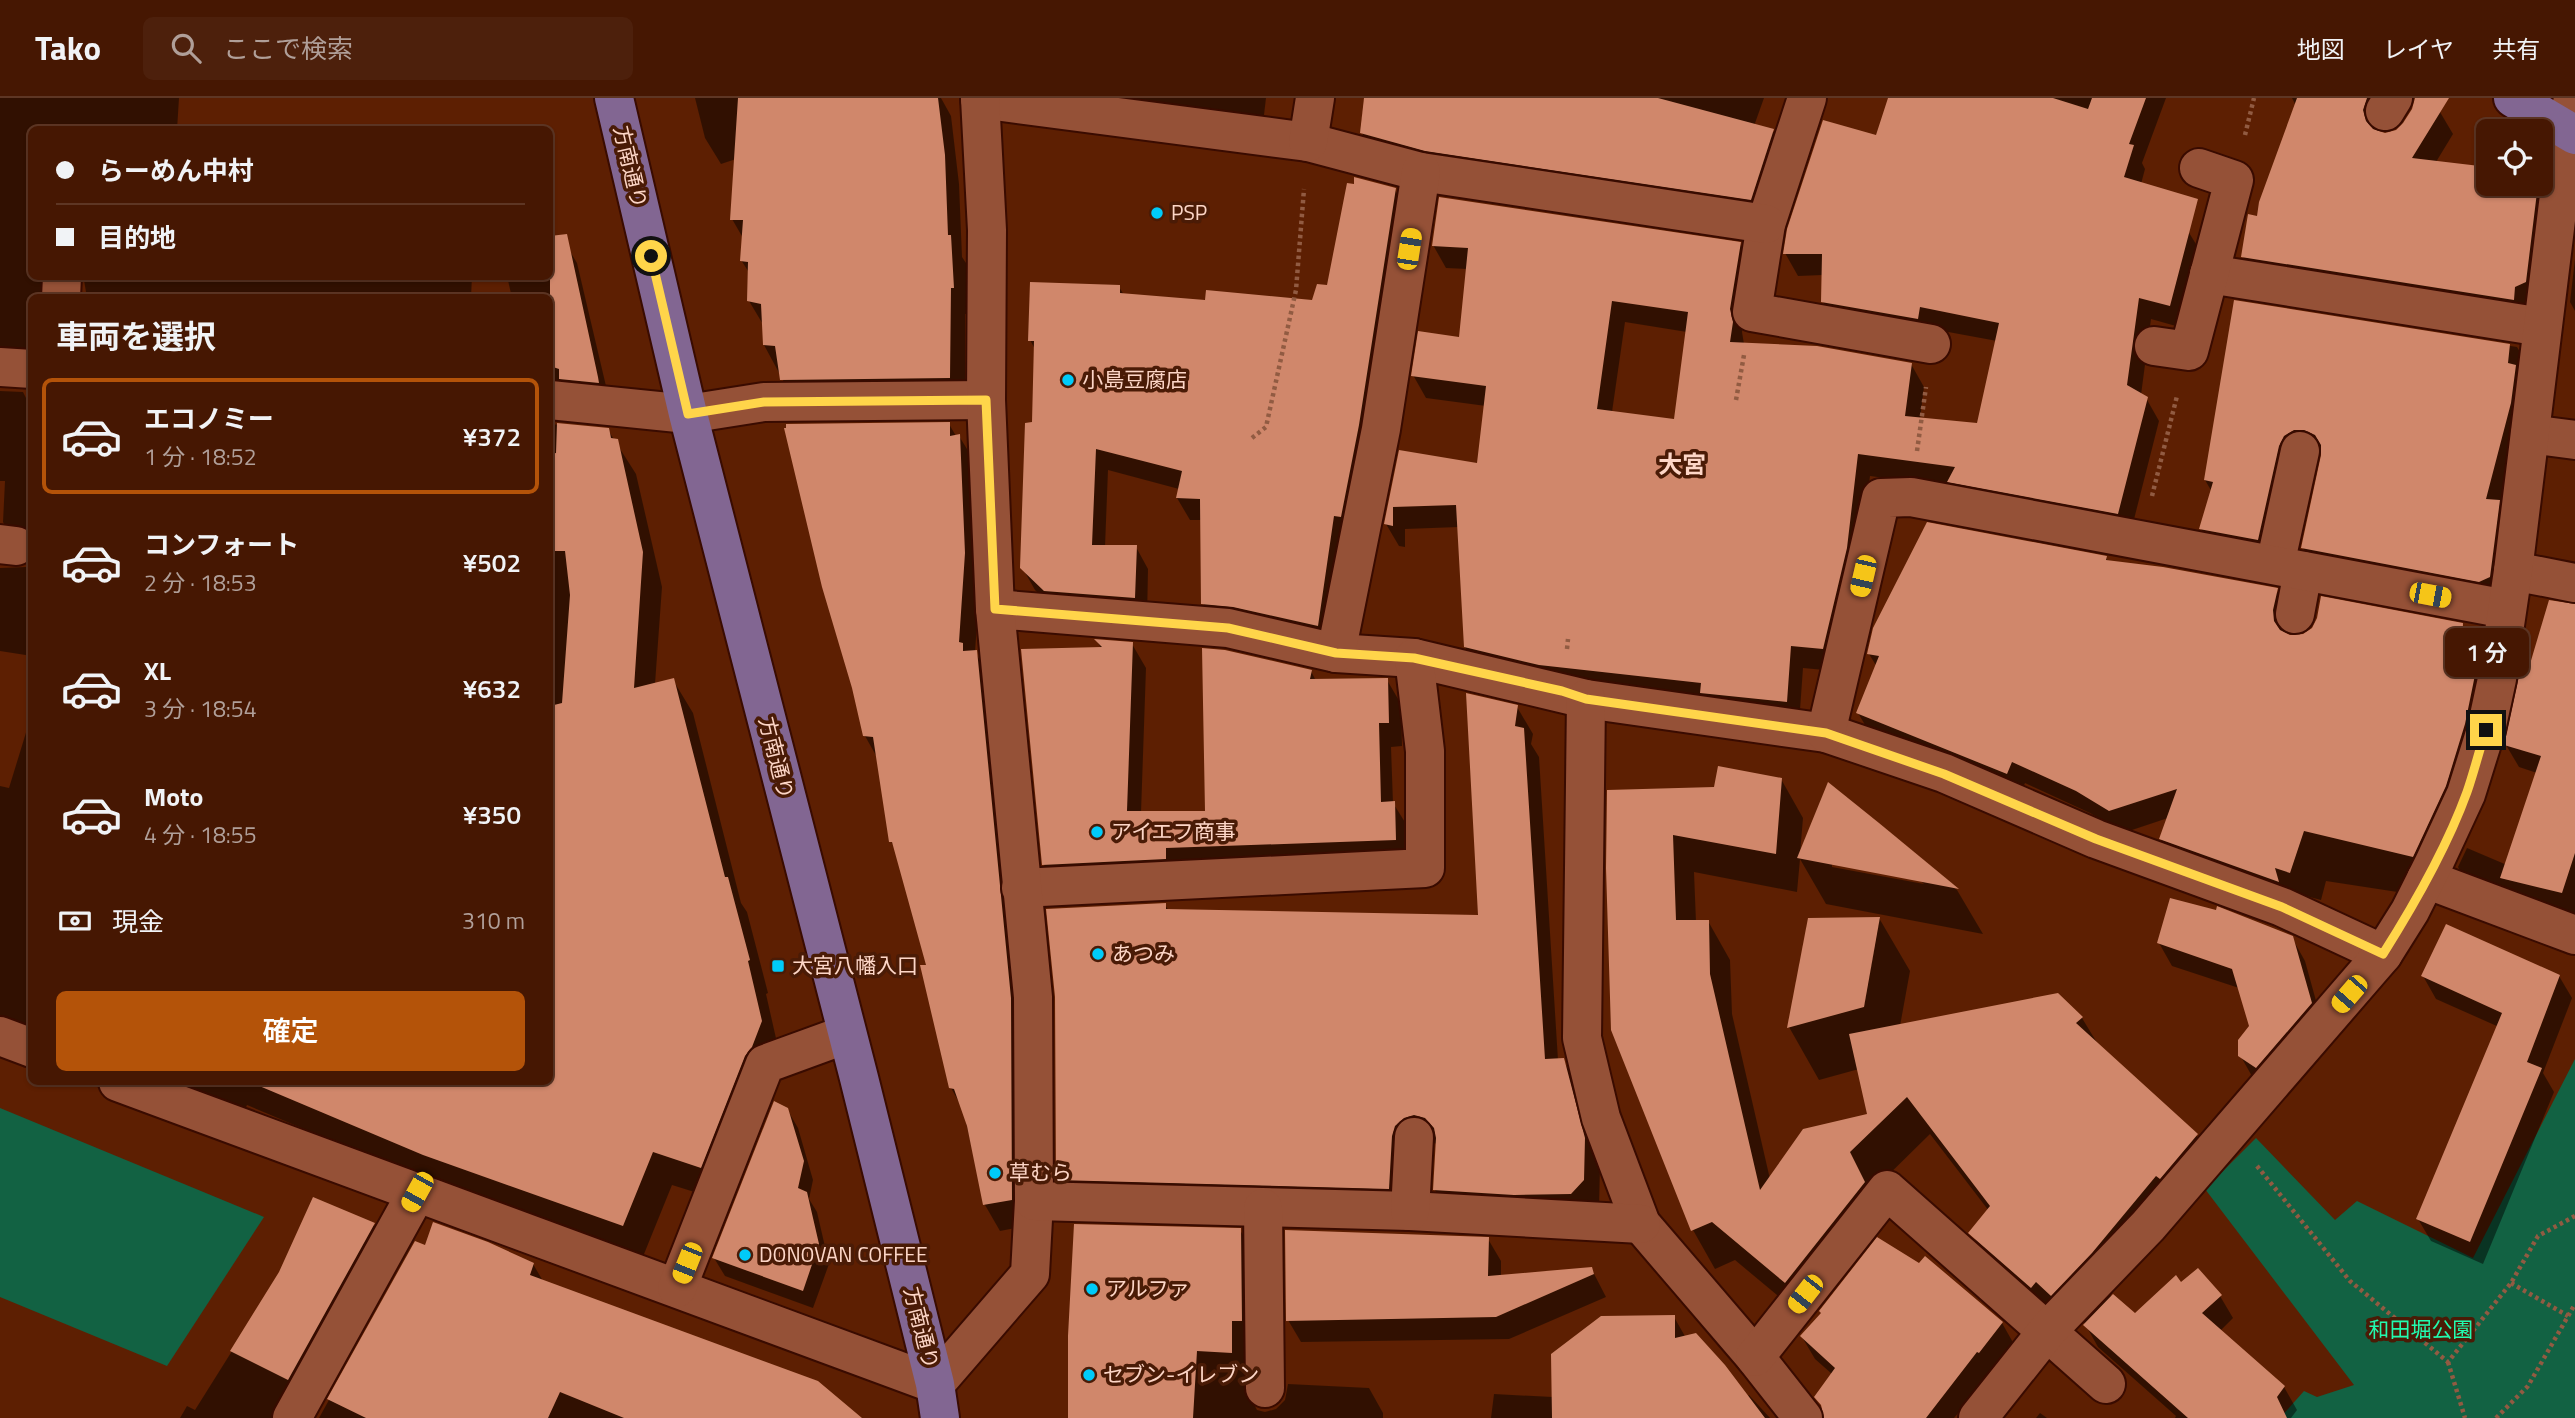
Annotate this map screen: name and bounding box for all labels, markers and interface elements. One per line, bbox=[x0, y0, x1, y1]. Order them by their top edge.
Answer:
search box bbox=[143, 17, 633, 80]
text: Tako bbox=[35, 23, 101, 73]
icon: search bbox=[167, 29, 205, 67]
text: ここで検索 bbox=[223, 29, 353, 68]
text: 地図 bbox=[2297, 31, 2345, 67]
text: レイヤ bbox=[2383, 31, 2454, 67]
text: 共有 bbox=[2492, 31, 2540, 67]
map controls bbox=[2476, 119, 2553, 196]
button: locate bbox=[2476, 119, 2553, 196]
street label: 方南通り bbox=[606, 122, 656, 211]
text: らーめん中村 bbox=[98, 151, 254, 190]
place label: PSP bbox=[1171, 196, 1207, 228]
marker: PSP bbox=[1149, 205, 1165, 221]
text: 目的地 bbox=[98, 218, 176, 257]
car bbox=[1396, 227, 1423, 271]
route start bbox=[635, 240, 667, 272]
text: 車両を選択 bbox=[56, 312, 216, 360]
place label: 小島豆腐店 bbox=[1082, 363, 1187, 395]
marker: 小島豆腐店 bbox=[1060, 372, 1076, 388]
text: エコノミー bbox=[144, 399, 274, 438]
icon: car bbox=[60, 405, 123, 468]
text: ¥372 bbox=[463, 417, 521, 456]
text: 1 分 · 18:52 bbox=[144, 439, 257, 474]
district label: 大宮 bbox=[1658, 446, 1706, 482]
text: コンフォート bbox=[144, 525, 299, 564]
icon: car bbox=[60, 531, 123, 594]
text: ¥502 bbox=[463, 543, 521, 582]
car bbox=[1849, 553, 1878, 599]
text: 2 分 · 18:53 bbox=[144, 565, 257, 600]
car bbox=[2408, 581, 2453, 609]
callout: 1 分 bbox=[2444, 628, 2528, 678]
text: 1 分 bbox=[2467, 635, 2507, 670]
text: XL bbox=[144, 651, 171, 690]
icon: car bbox=[60, 657, 123, 720]
text: ¥632 bbox=[463, 669, 521, 708]
text: 3 分 · 18:54 bbox=[144, 691, 257, 726]
street label: 方南通り bbox=[751, 713, 803, 802]
route end bbox=[2470, 714, 2502, 746]
text: Moto bbox=[144, 777, 203, 816]
icon: car bbox=[60, 783, 123, 846]
text: ¥350 bbox=[463, 795, 521, 834]
place label: アイエフ商事 bbox=[1111, 815, 1236, 847]
text: 4 分 · 18:55 bbox=[144, 817, 257, 852]
marker: アイエフ商事 bbox=[1089, 824, 1105, 840]
icon: cash bbox=[56, 902, 94, 940]
text: 現金 bbox=[112, 902, 164, 941]
text: 310 m bbox=[462, 903, 525, 938]
place label: あつみ bbox=[1112, 937, 1175, 969]
marker: あつみ bbox=[1090, 946, 1106, 962]
place label: 大宮八幡入口 bbox=[792, 949, 918, 981]
marker: 大宮八幡入口 bbox=[770, 958, 786, 974]
car bbox=[2328, 971, 2371, 1017]
button: 確定 bbox=[56, 991, 525, 1071]
place label: 草むら bbox=[1009, 1156, 1072, 1188]
marker: 草むら bbox=[987, 1165, 1003, 1181]
car bbox=[398, 1169, 437, 1215]
place label: DONOVAN COFFEE bbox=[759, 1238, 928, 1270]
car bbox=[670, 1240, 705, 1286]
marker: DONOVAN COFFEE bbox=[737, 1247, 753, 1263]
car bbox=[1784, 1271, 1827, 1317]
place label: アルファ bbox=[1106, 1272, 1190, 1304]
marker: アルファ bbox=[1084, 1281, 1100, 1297]
street label: 方南通り bbox=[896, 1283, 948, 1372]
park label: 和田堀公園 bbox=[2369, 1313, 2474, 1345]
place label: セブン-イレブン bbox=[1103, 1358, 1259, 1390]
marker: セブン-イレブン bbox=[1081, 1367, 1097, 1383]

